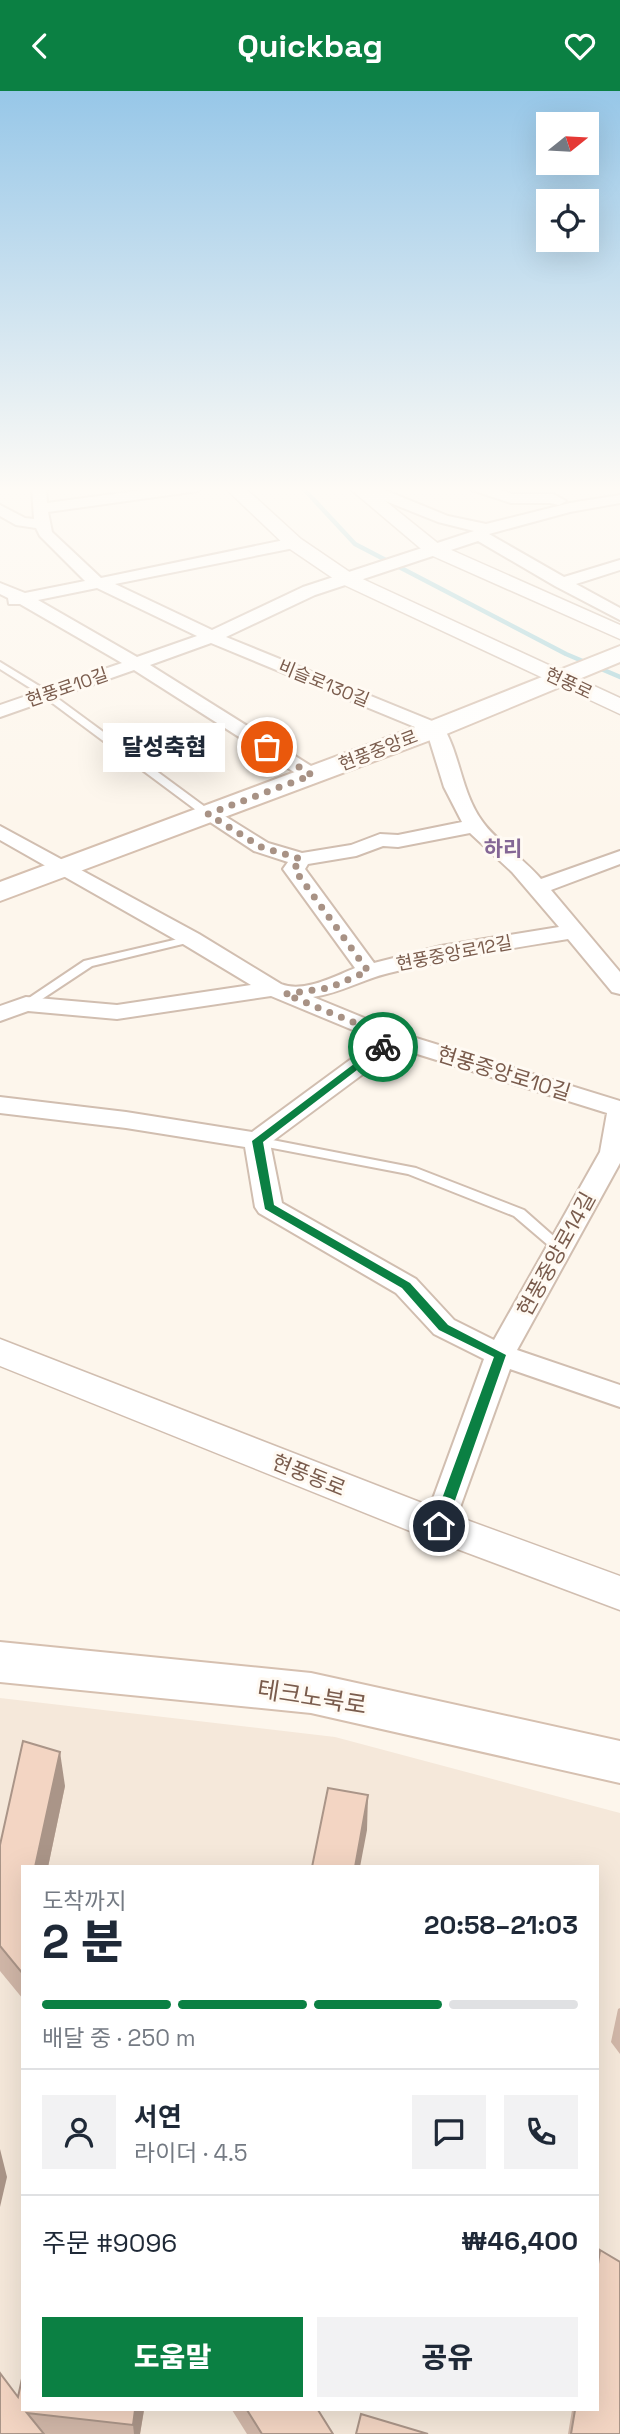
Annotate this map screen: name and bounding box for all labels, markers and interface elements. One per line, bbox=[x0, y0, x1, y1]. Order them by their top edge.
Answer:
text: Quickbag bbox=[237, 26, 383, 66]
icon: back bbox=[21, 27, 59, 65]
icon: heart bbox=[561, 27, 599, 65]
north arrow bbox=[536, 112, 598, 175]
map controls bbox=[536, 112, 599, 252]
button: locate bbox=[536, 189, 599, 252]
street label: 비슬로130길 bbox=[275, 654, 373, 712]
street label: 현풍로10길 bbox=[23, 662, 111, 712]
street label: 현풍로 bbox=[542, 662, 596, 704]
pin bbox=[237, 717, 297, 777]
callout: 달성축협 bbox=[103, 723, 225, 771]
street label: 현풍중앙로 bbox=[335, 724, 421, 776]
icon: bag bbox=[248, 728, 286, 766]
text: 달성축협 bbox=[122, 732, 206, 762]
district label: 하리 bbox=[484, 835, 522, 862]
street label: 현풍중앙로12길 bbox=[394, 930, 514, 976]
courier bbox=[348, 1012, 418, 1082]
icon: bike bbox=[364, 1028, 402, 1066]
street label: 현풍중앙로10길 bbox=[434, 1040, 574, 1106]
street label: 현풍중앙로14길 bbox=[511, 1187, 601, 1321]
street label: 현풍동로 bbox=[268, 1448, 350, 1502]
pin bbox=[409, 1496, 469, 1556]
icon: home bbox=[420, 1507, 458, 1545]
street label: 테크노북로 bbox=[255, 1673, 369, 1721]
text: 도착까지 bbox=[42, 1886, 127, 1916]
text: 20:58–21:03 bbox=[424, 1908, 578, 1942]
text: 2 분 bbox=[42, 1913, 123, 1971]
text: 배달 중 · 250 m bbox=[42, 2023, 196, 2053]
button: person bbox=[42, 2095, 116, 2169]
button: chat bbox=[412, 2095, 486, 2169]
button: phone bbox=[504, 2095, 578, 2169]
text: 서연 bbox=[134, 2100, 182, 2134]
text: 라이더 · 4.5 bbox=[134, 2138, 248, 2168]
text: ₩46,400 bbox=[461, 2224, 578, 2258]
text: 주문 #9096 bbox=[42, 2226, 177, 2260]
button: 도움말 bbox=[42, 2317, 303, 2397]
button: 공유 bbox=[317, 2317, 578, 2397]

